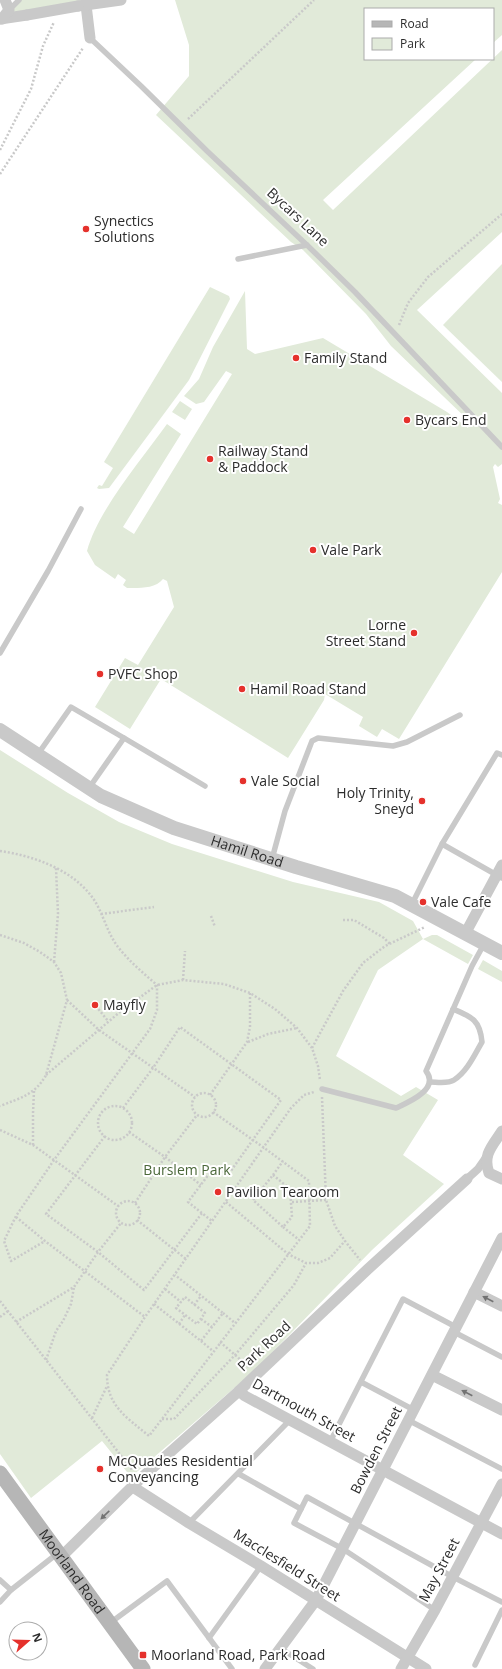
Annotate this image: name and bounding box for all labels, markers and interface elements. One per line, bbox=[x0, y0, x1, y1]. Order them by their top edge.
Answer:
legend bbox=[364, 8, 494, 60]
text: Road bbox=[400, 15, 429, 32]
text: Park bbox=[400, 35, 426, 52]
street label: Bycars Lane bbox=[263, 183, 333, 250]
place label: Synectics Solutions bbox=[94, 211, 155, 246]
marker: Synectics Solutions bbox=[81, 224, 91, 234]
place label: Family Stand bbox=[304, 348, 387, 367]
marker: Family Stand bbox=[291, 353, 301, 363]
place label: Bycars End bbox=[415, 410, 487, 429]
marker: Bycars End bbox=[402, 415, 412, 425]
place label: Railway Stand & Paddock bbox=[218, 441, 308, 476]
marker: Railway Stand & Paddock bbox=[205, 454, 215, 464]
place label: Vale Park bbox=[321, 540, 382, 559]
marker: Vale Park bbox=[308, 545, 318, 555]
place label: Lorne Street Stand bbox=[326, 615, 406, 650]
marker: Lorne Street Stand bbox=[409, 628, 419, 638]
place label: PVFC Shop bbox=[108, 664, 178, 683]
marker: PVFC Shop bbox=[95, 669, 105, 679]
place label: Hamil Road Stand bbox=[250, 679, 366, 698]
marker: Hamil Road Stand bbox=[237, 684, 247, 694]
place label: Vale Social bbox=[251, 771, 320, 790]
marker: Vale Social bbox=[238, 776, 248, 786]
place label: Holy Trinity, Sneyd bbox=[336, 783, 414, 818]
marker: Holy Trinity, Sneyd bbox=[417, 796, 427, 806]
street label: Hamil Road bbox=[208, 830, 286, 871]
place label: Vale Cafe bbox=[431, 892, 491, 911]
marker: Vale Cafe bbox=[418, 897, 428, 907]
place label: Mayfly bbox=[103, 995, 147, 1014]
marker: Mayfly bbox=[90, 1000, 100, 1010]
park label: Burslem Park bbox=[143, 1160, 231, 1179]
place label: Pavilion Tearoom bbox=[226, 1182, 339, 1201]
marker: Pavilion Tearoom bbox=[213, 1187, 223, 1197]
one-way arrow bbox=[482, 1296, 494, 1302]
street label: Park Road bbox=[233, 1316, 294, 1375]
street label: Dartmouth Street bbox=[249, 1373, 359, 1446]
one-way arrow bbox=[461, 1390, 473, 1396]
street label: Bowden Street bbox=[345, 1403, 406, 1497]
place label: McQuades Residential Conveyancing bbox=[108, 1451, 253, 1486]
marker: McQuades Residential Conveyancing bbox=[95, 1464, 105, 1474]
one-way arrow bbox=[100, 1510, 110, 1519]
street label: Macclesfield Street bbox=[230, 1524, 344, 1605]
street label: Moorland Road bbox=[35, 1525, 110, 1618]
street label: May Street bbox=[414, 1534, 463, 1605]
north arrow bbox=[8, 1621, 48, 1661]
text: N bbox=[29, 1631, 46, 1644]
place label: Moorland Road, Park Road bbox=[151, 1645, 325, 1664]
marker: Moorland Road, Park Road bbox=[138, 1650, 148, 1660]

